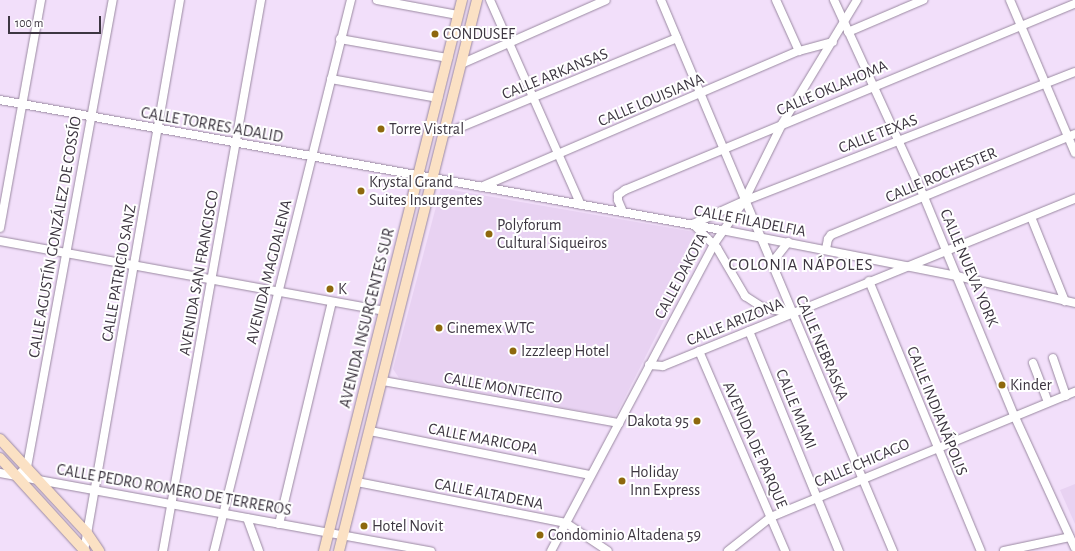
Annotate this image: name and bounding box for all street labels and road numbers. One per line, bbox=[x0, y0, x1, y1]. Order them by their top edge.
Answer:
street label: CALLE ARKANSAS bbox=[499, 44, 611, 104]
street label: CALLE OKLAHOMA bbox=[774, 56, 890, 120]
street label: CALLE LOUISIANA bbox=[595, 69, 707, 131]
street label: CALLE TORRES ADALID bbox=[139, 103, 285, 147]
street label: CALLE TEXAS bbox=[836, 110, 920, 158]
street label: CALLE AGUSTÍN GONZÁLEZ DE COSSÍO bbox=[24, 115, 86, 359]
street label: CALLE ROCHESTER bbox=[883, 143, 999, 207]
street label: AVENIDA SAN FRANCISCO bbox=[175, 189, 223, 357]
street label: AVENIDA MAGDALENA bbox=[242, 198, 296, 346]
street label: CALLE FILADELFIA bbox=[692, 201, 808, 241]
street label: CALLE PATRICIO SANZ bbox=[97, 203, 141, 343]
street label: CALLE NUEVA YORK bbox=[936, 206, 1002, 330]
street label: AVENIDA INSURGENTES SUR bbox=[335, 226, 399, 410]
street label: CALLE DAKOTA bbox=[650, 230, 712, 322]
street label: CALLE NEBRASKA bbox=[791, 293, 853, 403]
street label: CALLE ARIZONA bbox=[684, 294, 786, 350]
street label: CALLE INDIANÁPOLIS bbox=[902, 344, 972, 478]
street label: CALLE MIAMI bbox=[771, 366, 821, 452]
street label: CALLE MONTECITO bbox=[442, 368, 564, 408]
street label: AVENIDA DE PARQUE bbox=[718, 379, 792, 511]
street label: CALLE MARICOPA bbox=[427, 419, 539, 459]
street label: CALLE CHICAGO bbox=[811, 434, 913, 492]
street label: CALLE PEDRO ROMERO DE TERREROS bbox=[55, 460, 293, 520]
street label: CALLE ALTADENA bbox=[433, 474, 545, 514]

